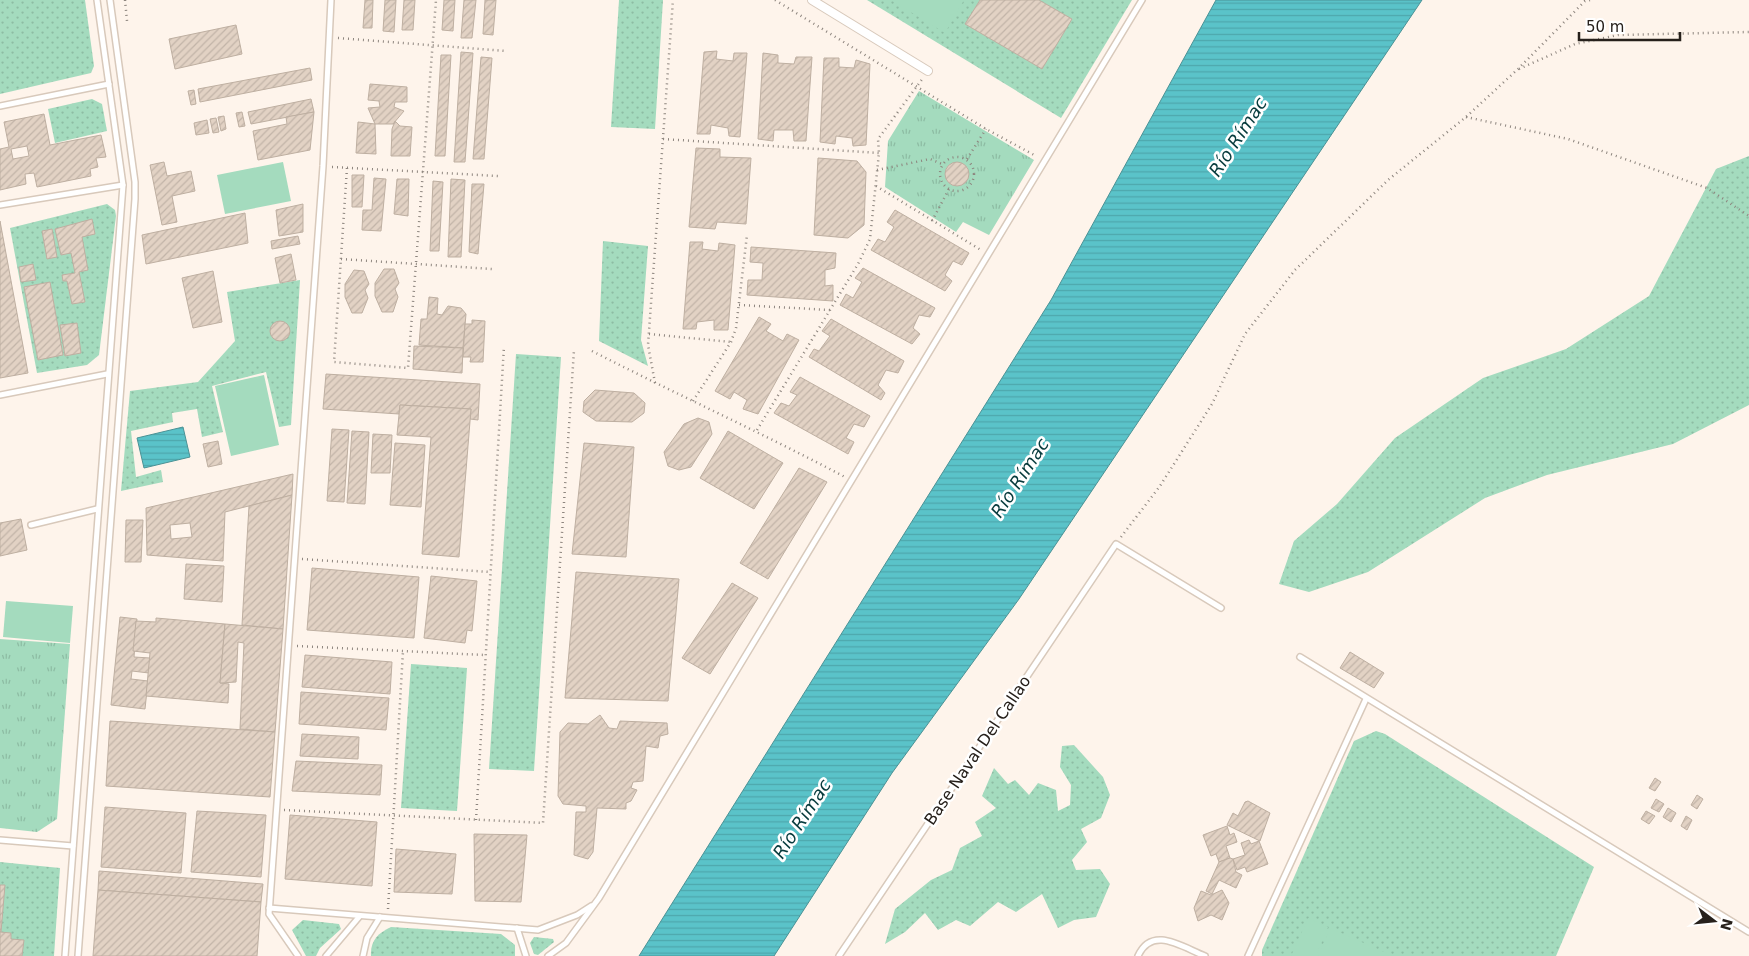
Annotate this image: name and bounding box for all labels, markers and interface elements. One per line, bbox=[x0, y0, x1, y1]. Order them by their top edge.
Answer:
scale bar bbox=[1579, 10, 1680, 42]
text: 50 m bbox=[1586, 18, 1624, 36]
water label: Río Rímac bbox=[1204, 93, 1271, 180]
water label: Río Rímac bbox=[986, 434, 1053, 521]
street label: Base Naval Del Callao bbox=[920, 672, 1034, 828]
water label: Río Rímac bbox=[768, 775, 835, 862]
north arrow bbox=[1689, 896, 1739, 946]
text: N bbox=[1717, 917, 1736, 932]

